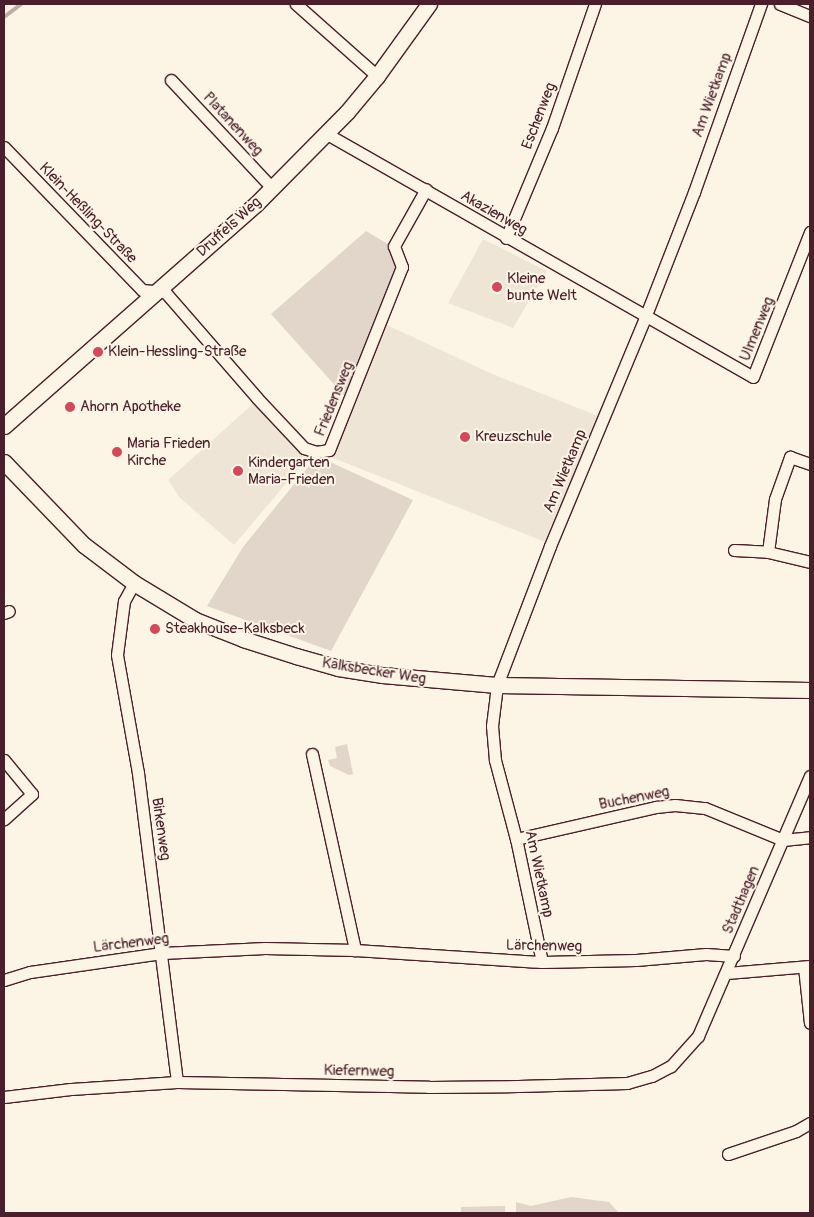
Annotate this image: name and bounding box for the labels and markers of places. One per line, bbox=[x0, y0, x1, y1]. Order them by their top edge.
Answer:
place label: Kleine bunte Welt bbox=[507, 269, 577, 304]
marker: Kleine bunte Welt bbox=[491, 281, 503, 293]
place label: Klein-Hessling-Straße bbox=[108, 343, 246, 361]
marker: Klein-Hessling-Straße bbox=[92, 346, 104, 358]
place label: Ahorn Apotheke bbox=[80, 398, 181, 416]
marker: Ahorn Apotheke bbox=[64, 401, 76, 413]
place label: Kreuzschule bbox=[475, 428, 552, 446]
marker: Kreuzschule bbox=[459, 431, 471, 443]
place label: Maria Frieden Kirche bbox=[127, 434, 211, 469]
marker: Maria Frieden Kirche bbox=[111, 446, 123, 458]
place label: Kindergarten Maria-Frieden bbox=[248, 453, 335, 488]
marker: Kindergarten Maria-Frieden bbox=[232, 465, 244, 477]
place label: Steakhouse-Kalksbeck bbox=[165, 620, 305, 638]
marker: Steakhouse-Kalksbeck bbox=[149, 623, 161, 635]

